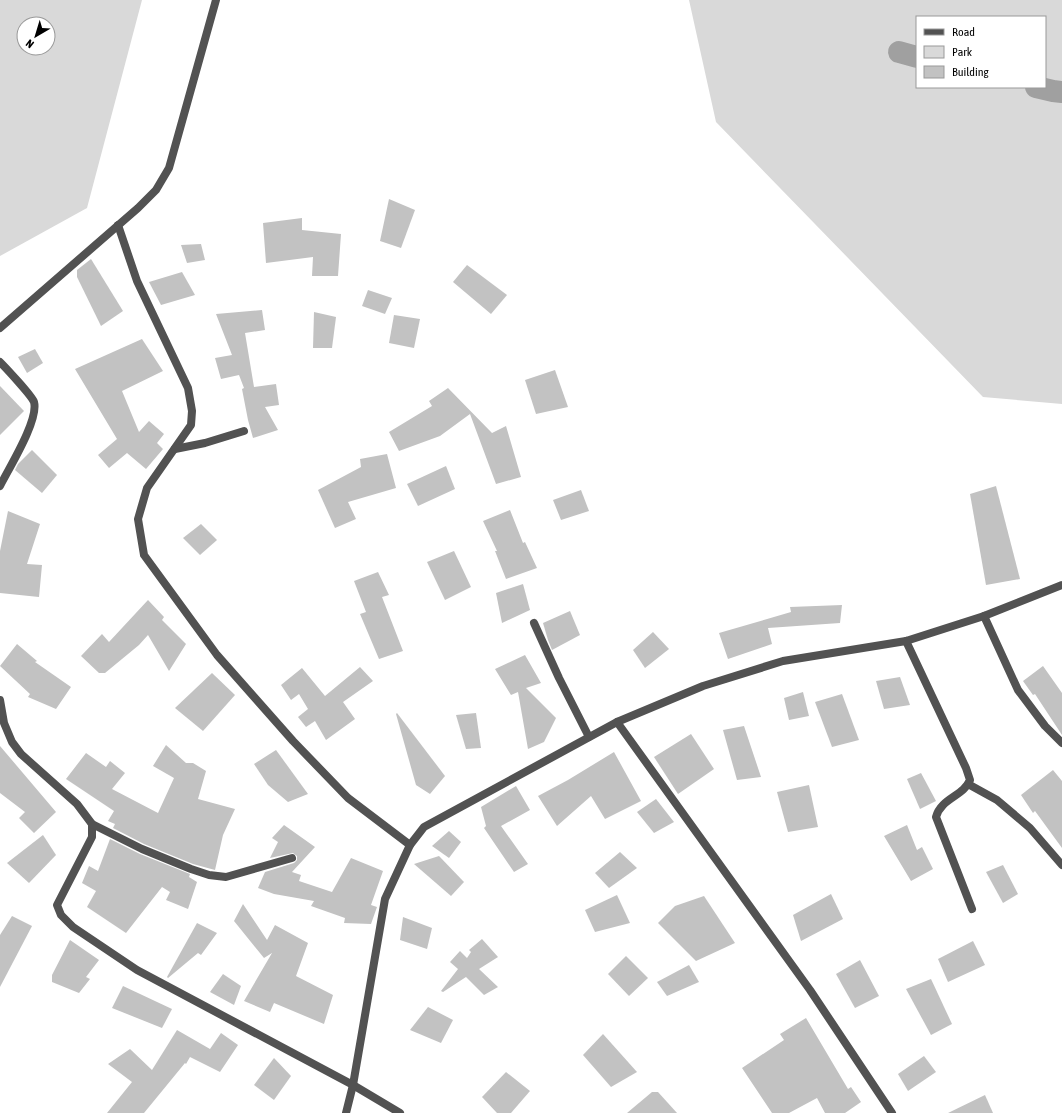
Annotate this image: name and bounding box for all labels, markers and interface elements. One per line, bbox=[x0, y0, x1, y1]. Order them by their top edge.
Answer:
north arrow bbox=[16, 16, 56, 56]
legend bbox=[916, 16, 1046, 88]
text: Road bbox=[952, 25, 975, 39]
text: N bbox=[24, 37, 36, 51]
text: Park bbox=[952, 45, 973, 59]
text: Building bbox=[952, 65, 990, 79]

